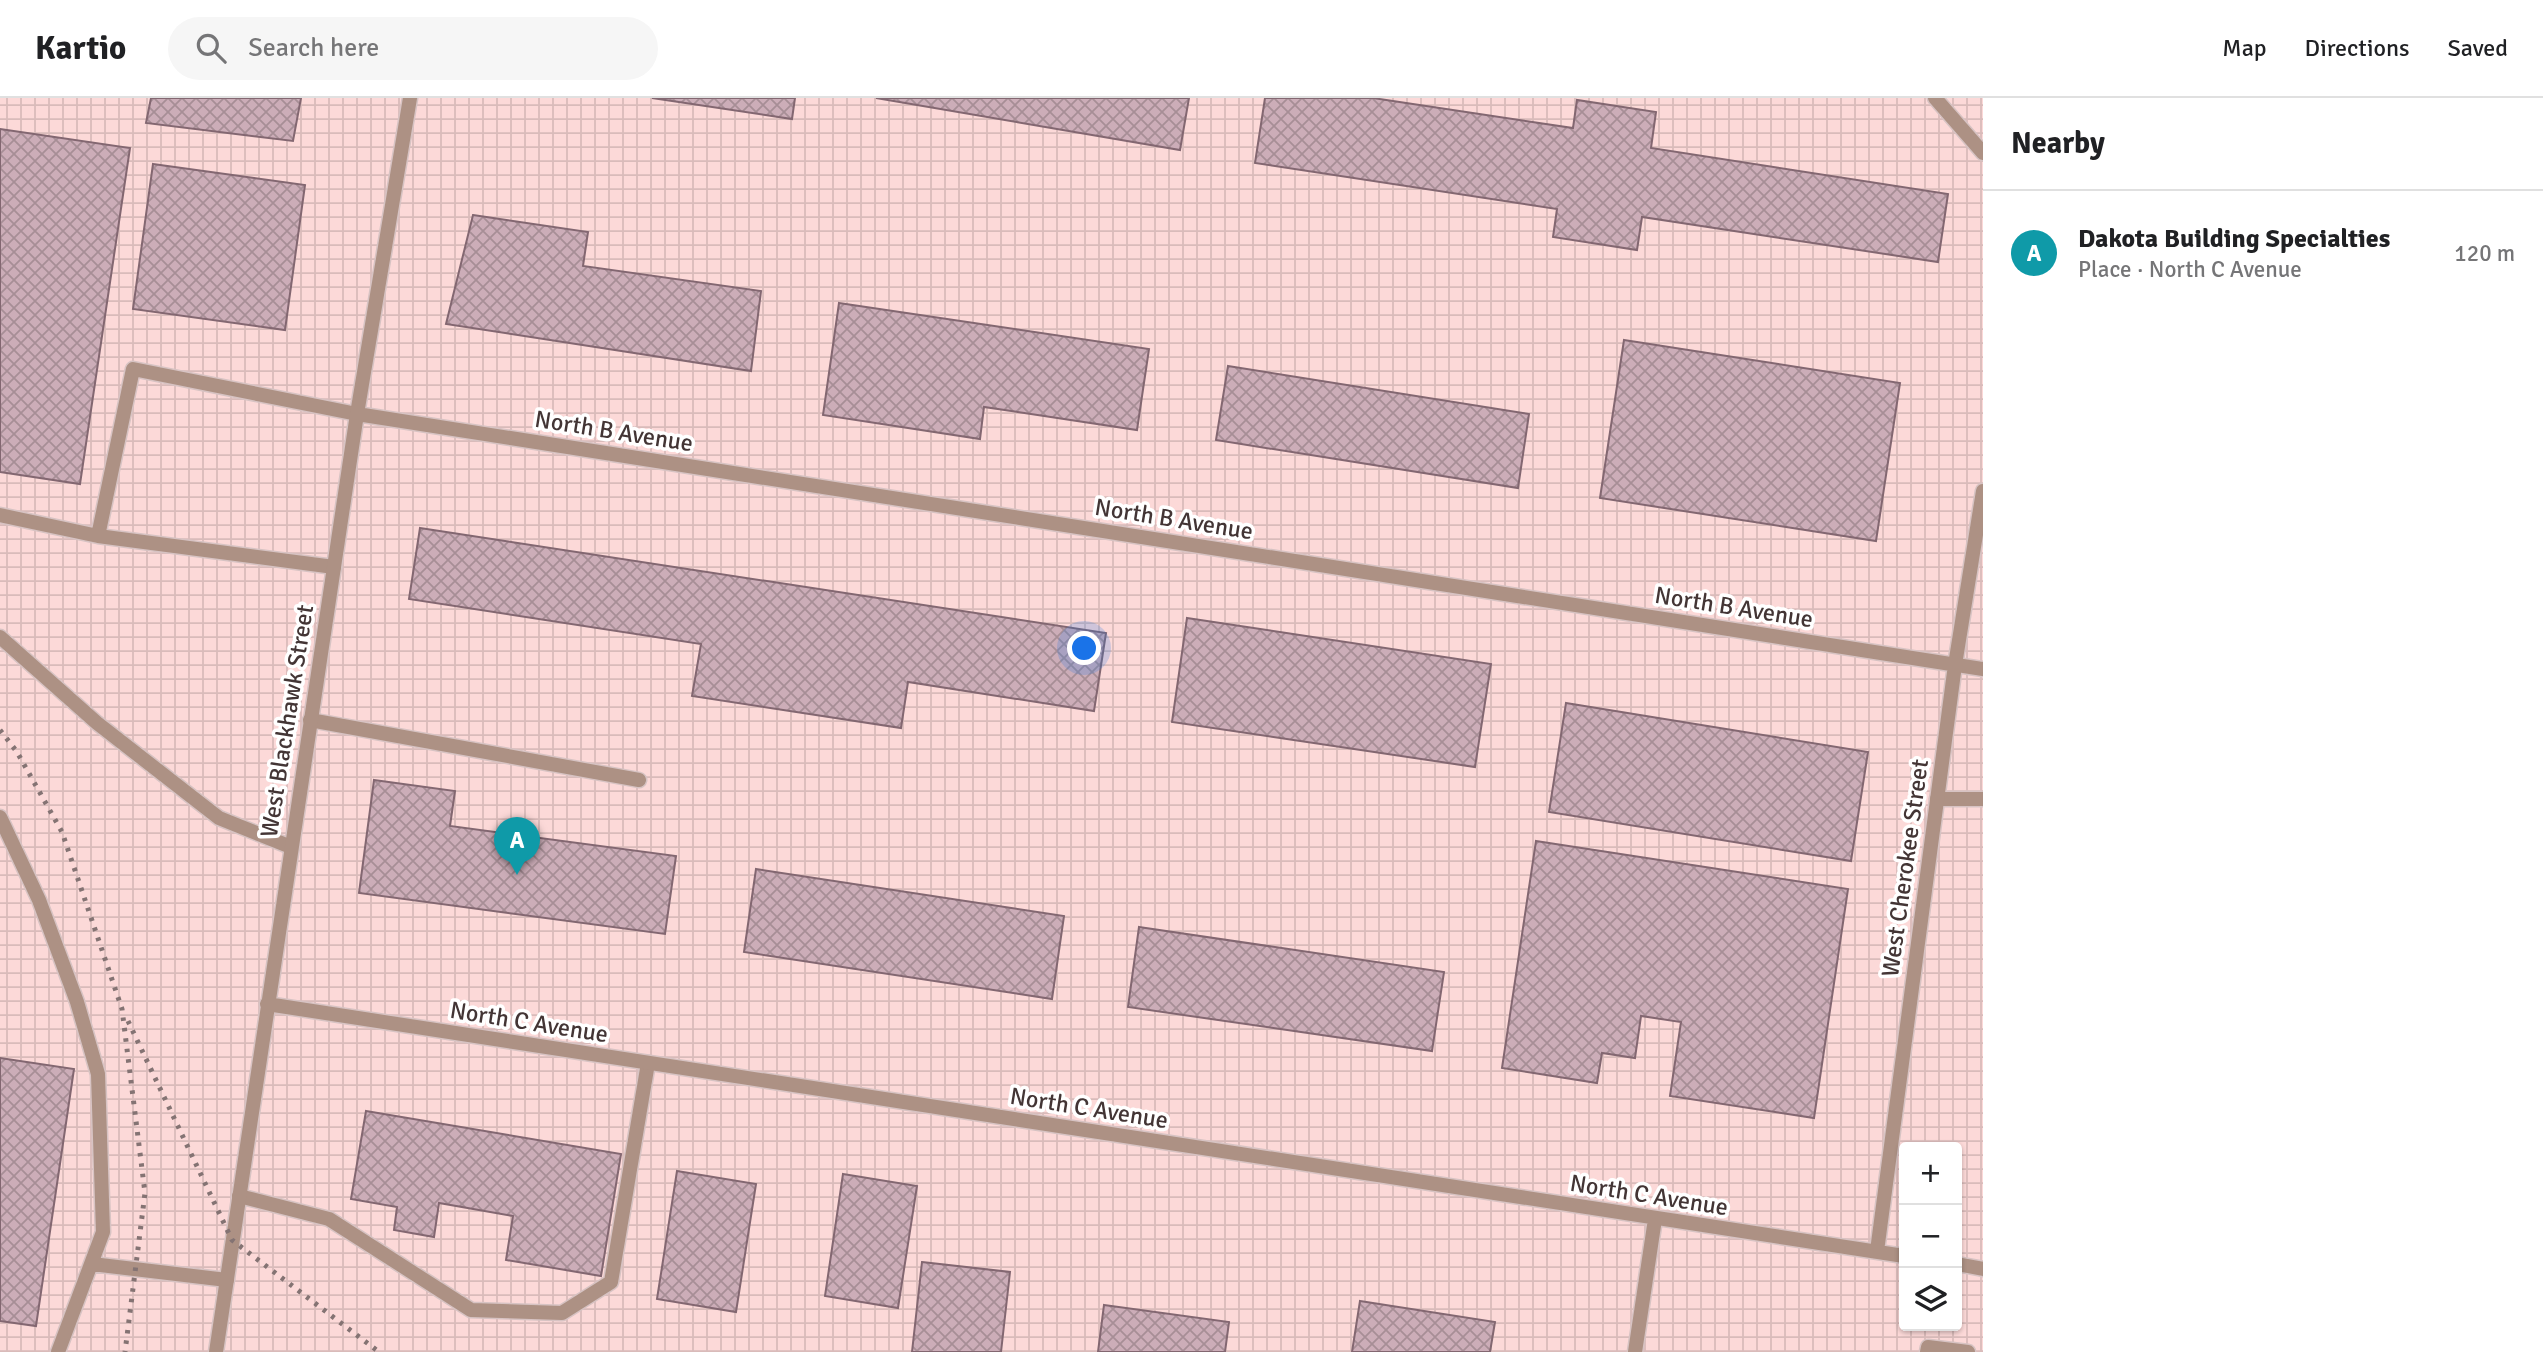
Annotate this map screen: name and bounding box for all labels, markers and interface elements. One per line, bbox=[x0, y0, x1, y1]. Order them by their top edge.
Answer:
search box bbox=[168, 17, 658, 80]
text: Kartio bbox=[35, 28, 126, 69]
icon: search bbox=[192, 29, 230, 67]
text: Search here bbox=[248, 32, 379, 64]
text: Map bbox=[2222, 33, 2267, 63]
text: Directions bbox=[2305, 33, 2410, 63]
text: Saved bbox=[2448, 33, 2508, 63]
text: Nearby bbox=[2011, 125, 2105, 162]
text: Dakota Building Specialties bbox=[2078, 223, 2390, 255]
text: A bbox=[2027, 239, 2041, 268]
text: 120 m bbox=[2454, 239, 2515, 268]
text: Place · North C Avenue bbox=[2078, 255, 2302, 284]
street label: North B Avenue bbox=[533, 404, 695, 458]
street label: North B Avenue bbox=[1093, 492, 1255, 546]
street label: North B Avenue bbox=[1653, 580, 1815, 634]
street label: West Blackhawk Street bbox=[254, 603, 320, 839]
your location bbox=[1067, 631, 1101, 665]
street label: West Cherokee Street bbox=[1875, 757, 1935, 979]
pin: A bbox=[494, 817, 540, 875]
street label: North C Avenue bbox=[448, 995, 610, 1049]
street label: North C Avenue bbox=[1008, 1081, 1170, 1135]
map controls bbox=[1899, 1142, 1962, 1331]
button: + bbox=[1899, 1142, 1962, 1205]
street label: North C Avenue bbox=[1568, 1168, 1730, 1222]
button: − bbox=[1899, 1205, 1962, 1268]
button: layers bbox=[1899, 1268, 1962, 1331]

